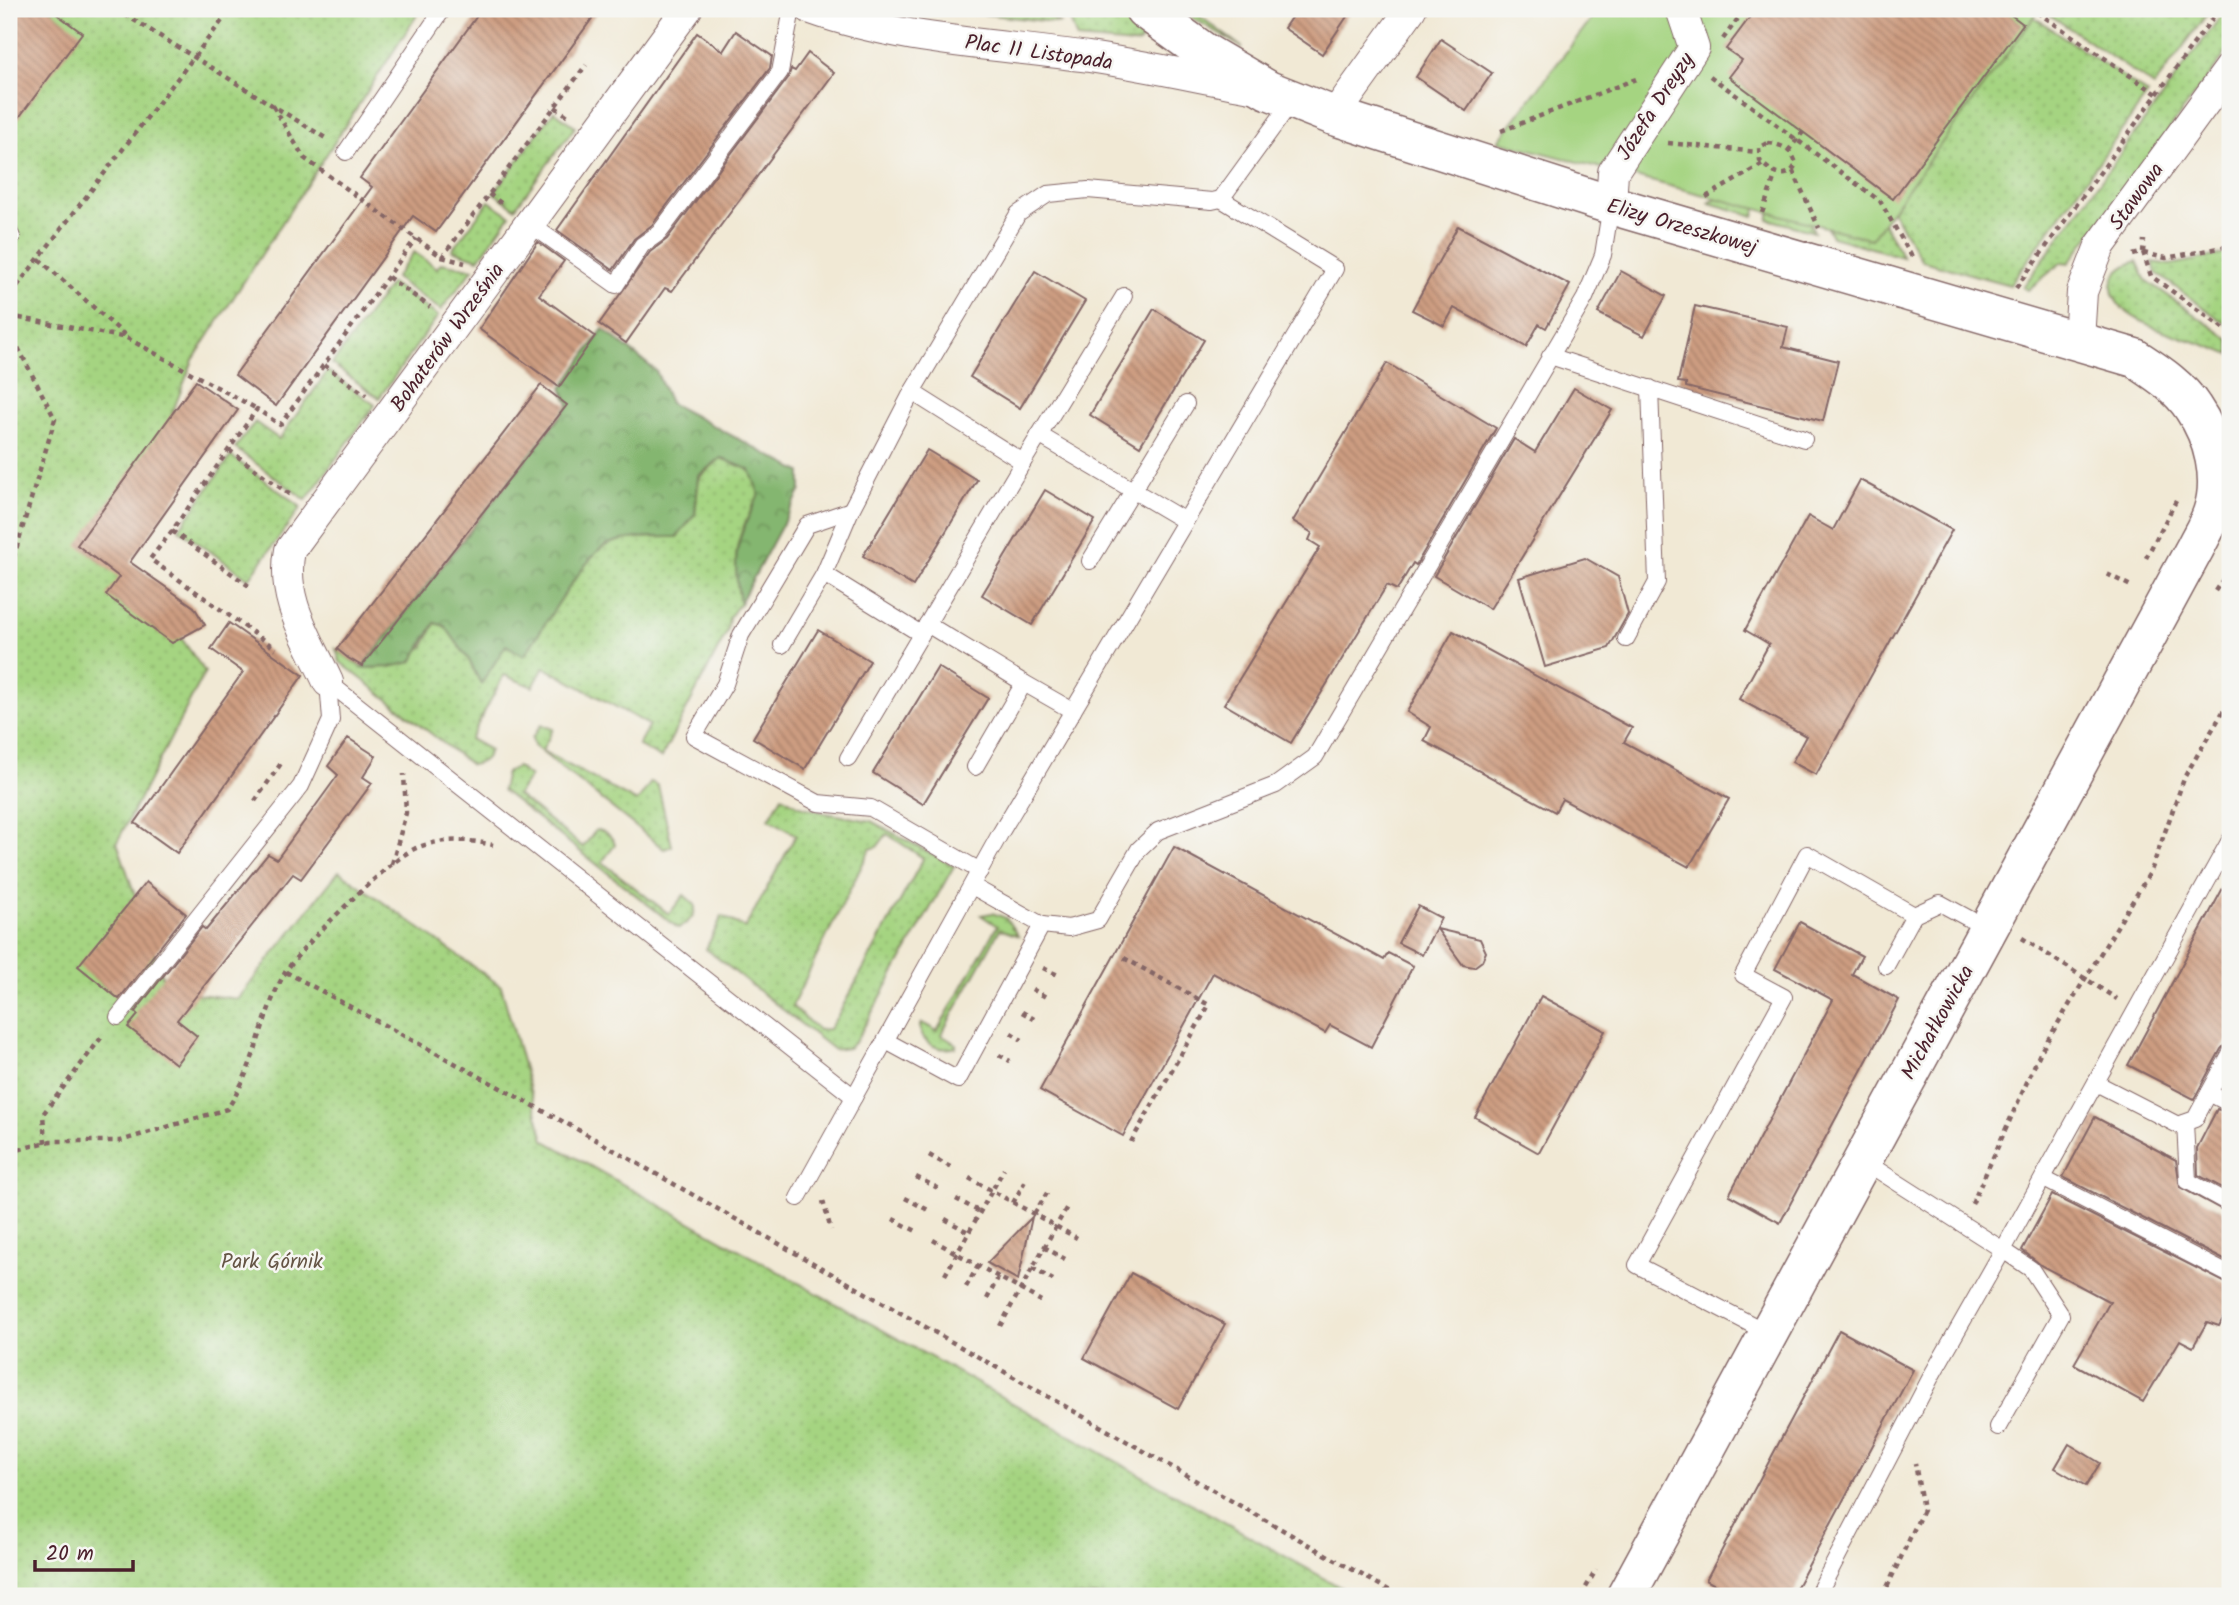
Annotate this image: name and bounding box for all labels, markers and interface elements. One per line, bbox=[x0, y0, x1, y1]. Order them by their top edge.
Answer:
street label: Plac 11 Listopada bbox=[963, 27, 1115, 80]
street label: Józefa Dreyzy bbox=[1609, 46, 1704, 167]
street label: Stawowa bbox=[2101, 156, 2173, 238]
street label: Elizy Orzeszkowej bbox=[1603, 190, 1761, 265]
street label: Bohaterów Września bbox=[383, 256, 514, 419]
street label: Michałkowicka bbox=[1893, 959, 1984, 1086]
park label: Park Górnik bbox=[221, 1246, 323, 1279]
scale bar bbox=[35, 1528, 133, 1572]
text: 20 m bbox=[46, 1538, 94, 1571]

